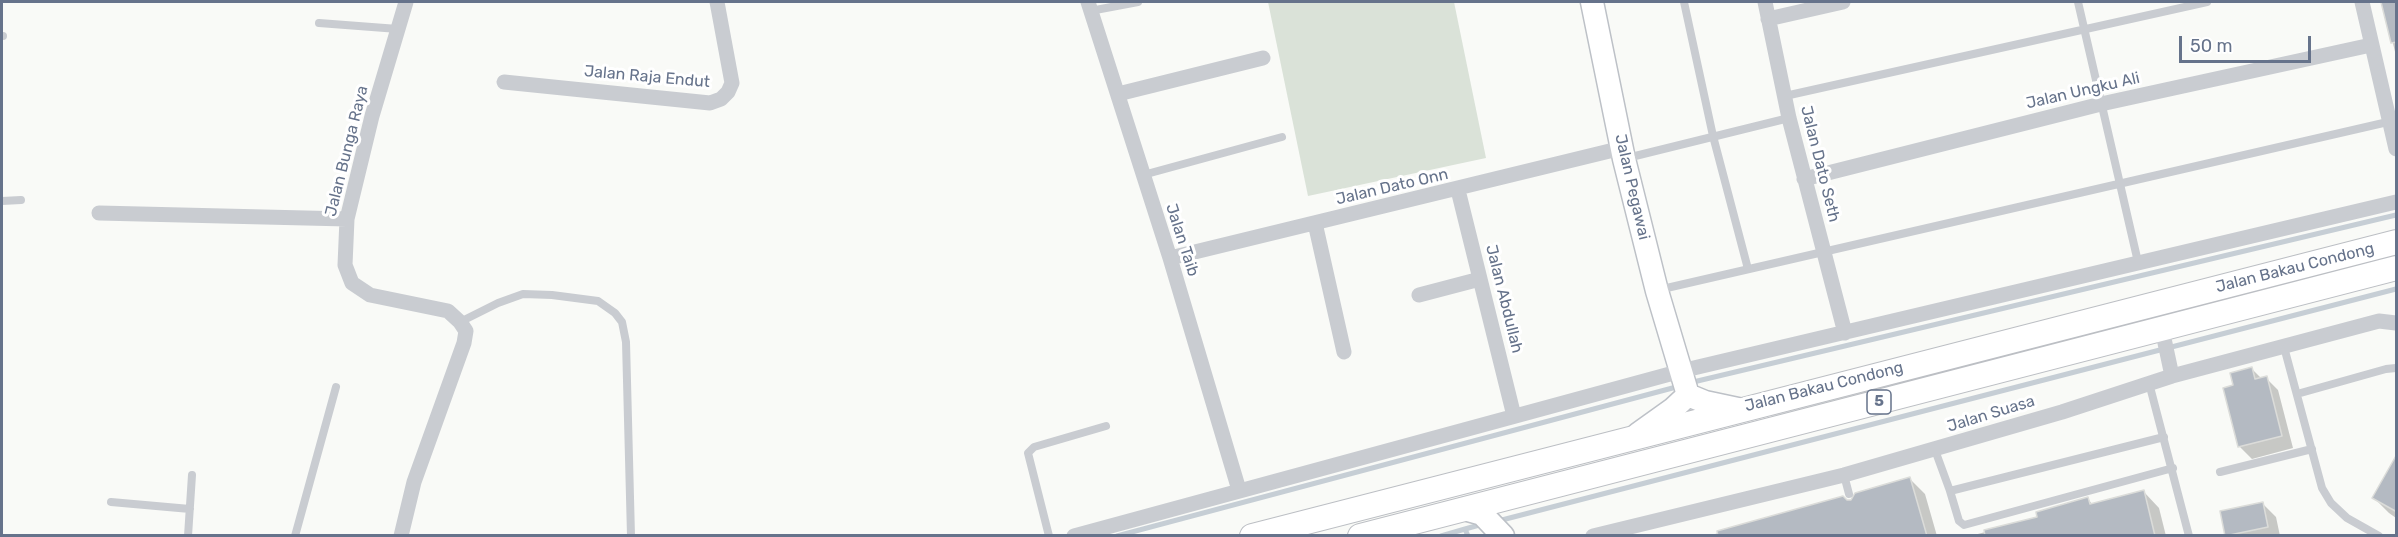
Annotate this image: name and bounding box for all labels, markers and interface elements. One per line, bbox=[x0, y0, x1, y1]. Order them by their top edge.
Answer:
scale bar bbox=[2182, 24, 2314, 62]
text: 50 m bbox=[2190, 35, 2233, 57]
street label: Jalan Raja Endut bbox=[583, 62, 711, 92]
street label: Jalan Ungku Ali bbox=[2024, 69, 2142, 113]
street label: Jalan Bunga Raya bbox=[321, 84, 373, 218]
street label: Jalan Dato Seth bbox=[1796, 104, 1844, 224]
street label: Jalan Pegawai bbox=[1610, 132, 1654, 242]
street label: Jalan Dato Onn bbox=[1334, 165, 1450, 209]
street label: Jalan Taib bbox=[1161, 201, 1203, 279]
street label: Jalan Bakau Condong bbox=[2214, 239, 2376, 297]
street label: Jalan Abdullah bbox=[1481, 243, 1527, 355]
street label: Jalan Bakau Condong bbox=[1743, 358, 1905, 416]
road number: 5 bbox=[1867, 390, 1891, 414]
street label: Jalan Suasa bbox=[1945, 392, 2037, 436]

